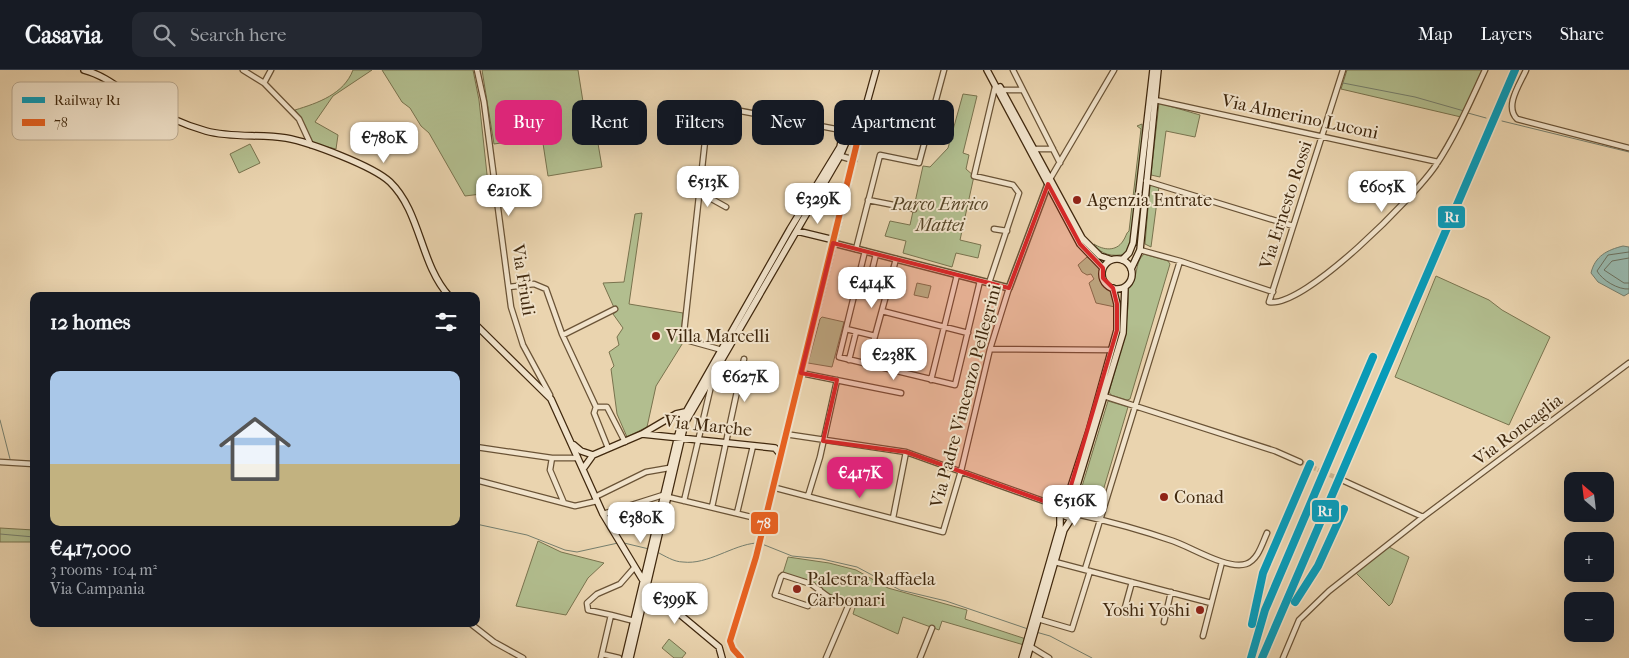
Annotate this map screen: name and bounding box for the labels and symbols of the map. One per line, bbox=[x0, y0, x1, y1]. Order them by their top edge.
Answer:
legend bbox=[12, 82, 178, 140]
street label: Via Almerino Luconi bbox=[1219, 90, 1381, 144]
text: Railway R1 bbox=[54, 92, 121, 109]
text: 78 bbox=[54, 114, 68, 131]
pin: €780K bbox=[349, 122, 419, 164]
street label: Via Ernesto Rossi bbox=[1255, 138, 1317, 273]
pin: €513K bbox=[673, 166, 743, 208]
pin: €605K bbox=[1347, 170, 1417, 213]
pin: €210K bbox=[474, 174, 544, 217]
pin: €329K bbox=[783, 182, 853, 225]
place label: Agenzia Entrate bbox=[1086, 190, 1212, 211]
park label: Parco Enrico Mattei bbox=[891, 194, 988, 236]
marker: Agenzia Entrate bbox=[1071, 194, 1083, 206]
line badge: R1 bbox=[1437, 205, 1466, 229]
text: R1 bbox=[1444, 209, 1460, 226]
street label: Via Friuli bbox=[507, 242, 539, 318]
pin: €414K bbox=[837, 266, 907, 309]
street label: Via Padre Vincenzo Pellegrini bbox=[926, 281, 1006, 511]
place label: Villa Marcelli bbox=[665, 326, 770, 347]
marker: Villa Marcelli bbox=[650, 330, 662, 342]
pin: €238K bbox=[859, 338, 929, 381]
pin: €627K bbox=[710, 360, 780, 403]
street label: Via Roncaglia bbox=[1469, 389, 1567, 471]
street label: Via Marche bbox=[662, 411, 753, 441]
pin: €417K bbox=[825, 456, 895, 499]
north arrow bbox=[1564, 472, 1614, 522]
pin: €516K bbox=[1040, 484, 1110, 527]
place label: Conad bbox=[1174, 487, 1224, 508]
marker: Conad bbox=[1158, 491, 1170, 503]
line badge: R1 bbox=[1311, 499, 1340, 523]
pin: €380K bbox=[606, 502, 676, 544]
text: R1 bbox=[1317, 503, 1333, 520]
line badge: 78 bbox=[750, 511, 779, 535]
text: 78 bbox=[756, 515, 771, 532]
place label: Palestra Raffaela Carbonari bbox=[807, 569, 936, 611]
pin: €399K bbox=[640, 582, 710, 625]
marker: Palestra Raffaela Carbonari bbox=[791, 583, 803, 595]
place label: Yoshi Yoshi bbox=[1102, 600, 1191, 621]
marker: Yoshi Yoshi bbox=[1194, 604, 1206, 616]

